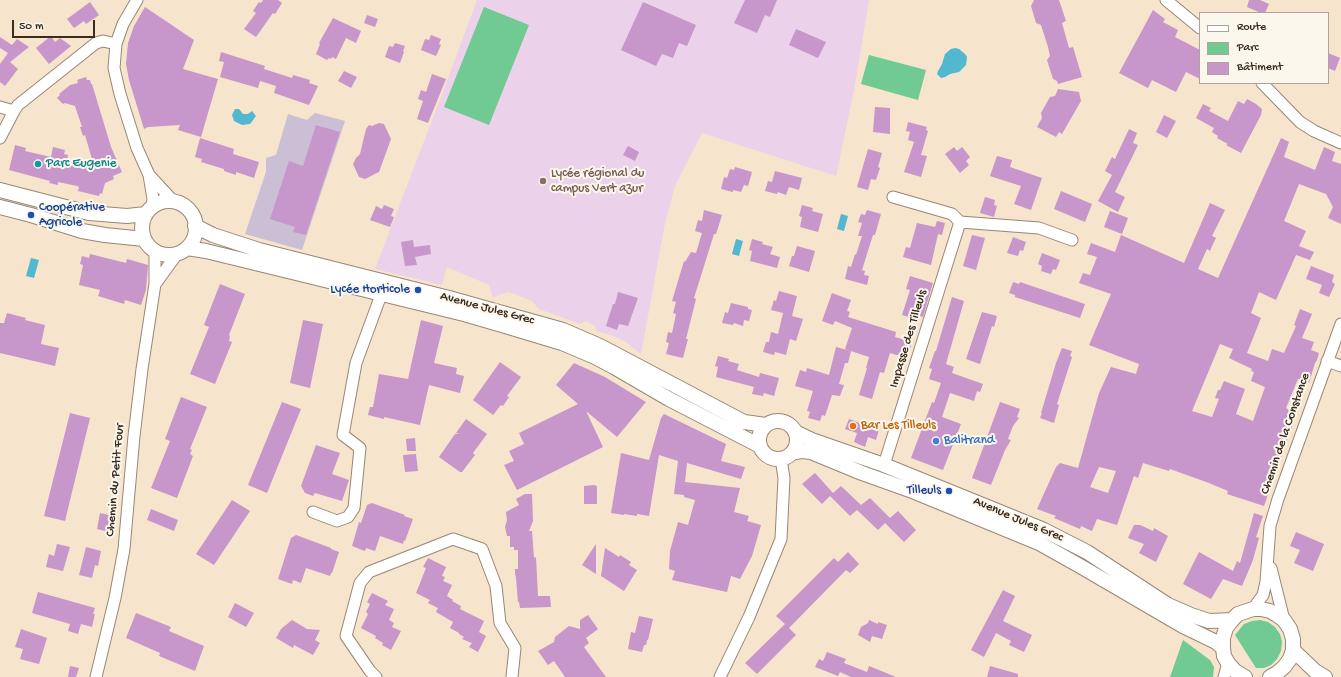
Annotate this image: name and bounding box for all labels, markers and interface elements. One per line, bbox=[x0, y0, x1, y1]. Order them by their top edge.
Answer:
scale bar bbox=[14, 12, 97, 38]
legend bbox=[1199, 12, 1329, 84]
text: 50 m bbox=[19, 20, 44, 34]
text: Route bbox=[1237, 21, 1266, 35]
text: Parc bbox=[1237, 41, 1259, 55]
text: Bâtiment bbox=[1237, 61, 1283, 75]
place label: Parc Eugenie bbox=[46, 156, 116, 172]
marker: Parc Eugenie bbox=[33, 159, 43, 169]
place label: Lycée régional du campus Vert azur bbox=[551, 166, 644, 197]
marker: Lycée régional du campus Vert azur bbox=[538, 176, 548, 186]
place label: Coopérative Agricole bbox=[39, 200, 105, 231]
marker: Coopérative Agricole bbox=[26, 210, 36, 220]
place label: Lycée Horticole bbox=[330, 282, 410, 298]
marker: Lycée Horticole bbox=[413, 285, 423, 295]
street label: Impasse des Tilleuls bbox=[887, 288, 931, 390]
street label: Avenue Jules Grec bbox=[438, 289, 536, 329]
street label: Chemin de la Constance bbox=[1258, 371, 1314, 497]
place label: Bar Les Tilleuls bbox=[861, 418, 936, 434]
marker: Bar Les Tilleuls bbox=[848, 421, 858, 431]
street label: Chemin du Petit Four bbox=[103, 423, 129, 537]
place label: Balitrand bbox=[944, 433, 994, 449]
marker: Balitrand bbox=[931, 436, 941, 446]
place label: Tilleuls bbox=[907, 483, 941, 499]
marker: Tilleuls bbox=[944, 486, 954, 496]
street label: Avenue Jules Grec bbox=[971, 494, 1065, 546]

